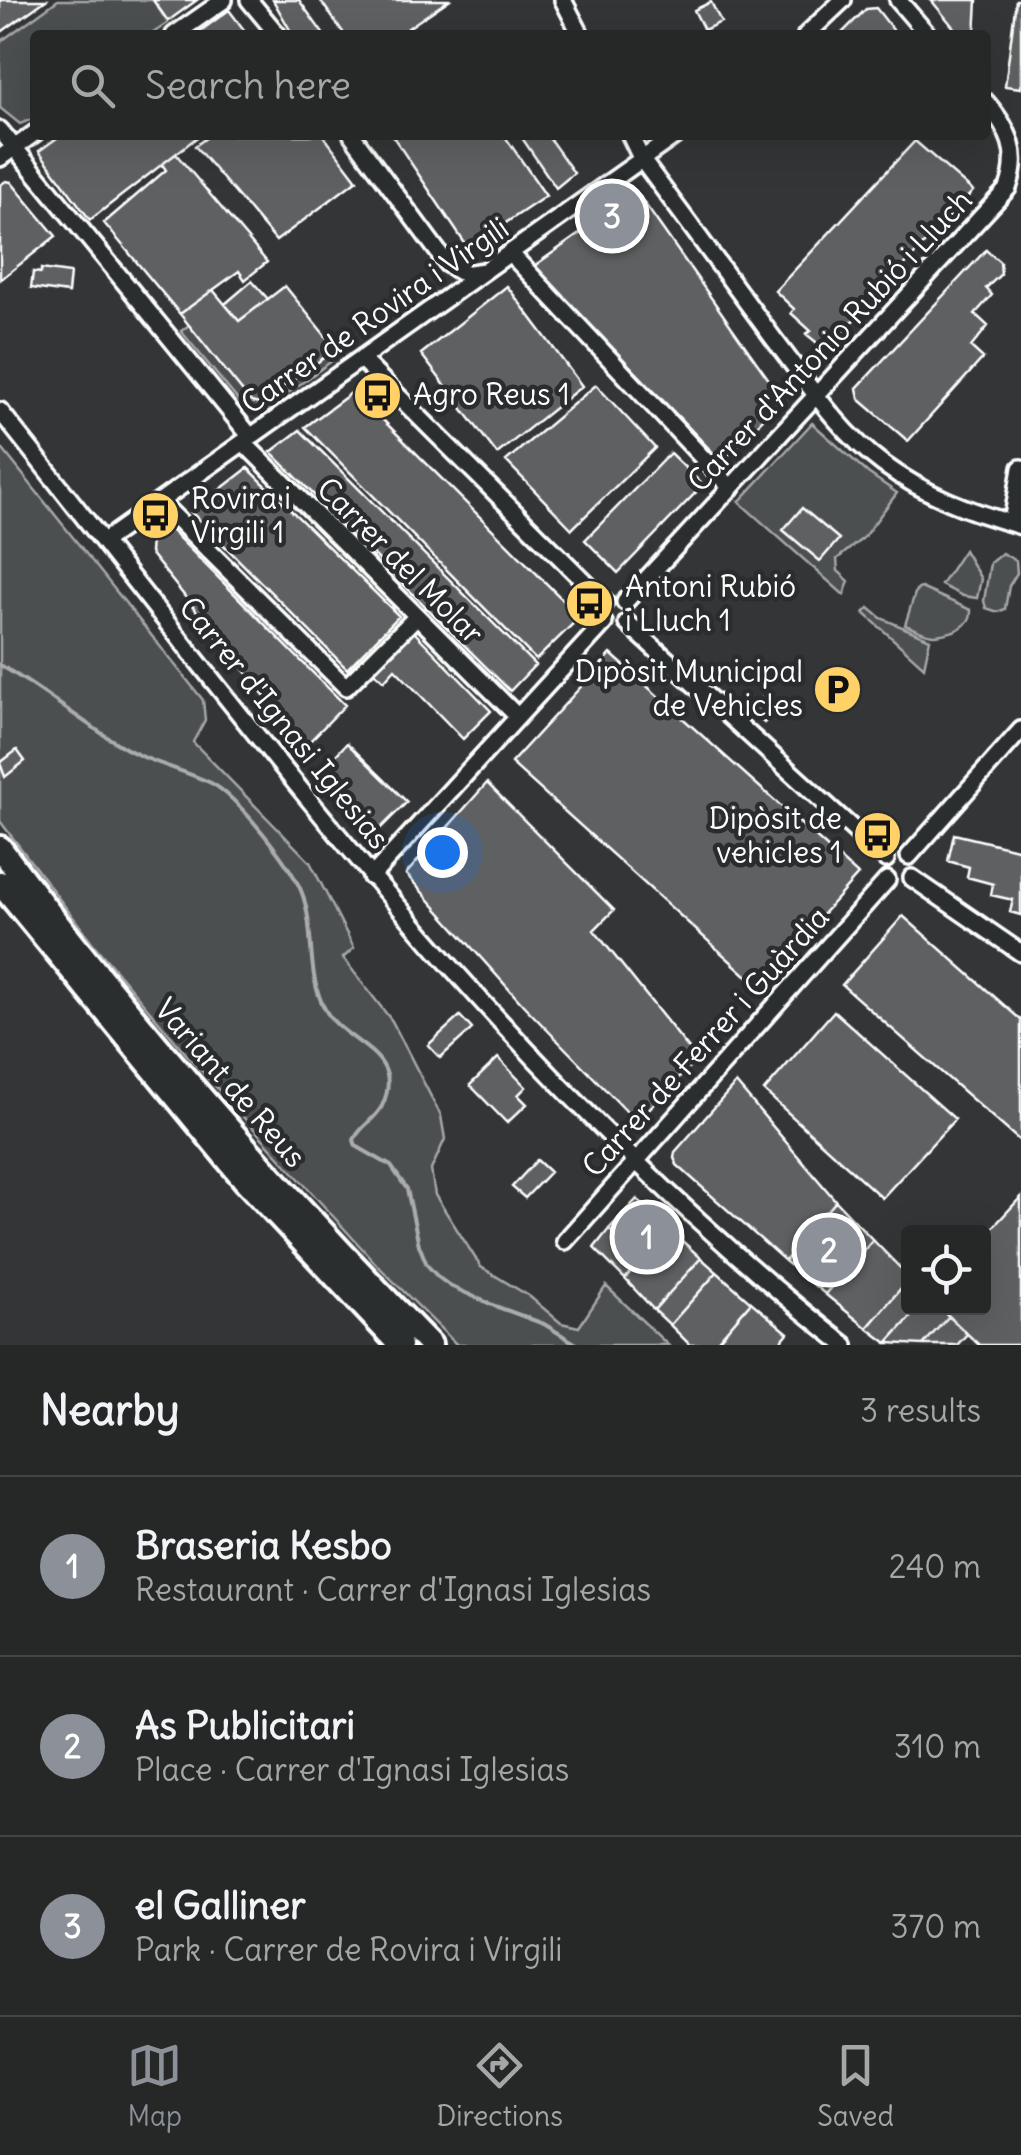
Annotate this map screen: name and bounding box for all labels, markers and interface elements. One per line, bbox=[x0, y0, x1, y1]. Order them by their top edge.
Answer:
search box bbox=[30, 30, 991, 140]
icon: search bbox=[65, 58, 120, 113]
text: Search here bbox=[145, 62, 351, 109]
pin: 3 bbox=[580, 178, 644, 254]
street label: Carrer d'Antonio Rubió i Lluch bbox=[679, 181, 980, 500]
street label: Carrer de Rovira i Virgili bbox=[233, 208, 516, 422]
bus stop icon: Agro Reus 1 bbox=[352, 369, 404, 421]
place label: Agro Reus 1 bbox=[413, 375, 570, 413]
street label: Carrer del Molar bbox=[309, 469, 492, 652]
place label: Rovira i Virgili 1 bbox=[191, 479, 291, 551]
bus stop icon: Rovira i Virgili 1 bbox=[130, 490, 182, 542]
place label: Antoni Rubió i Lluch 1 bbox=[625, 567, 796, 639]
bus stop icon: Antoni Rubió i Lluch 1 bbox=[564, 578, 616, 630]
street label: Carrer d'Ignasi Iglesias bbox=[171, 589, 398, 856]
place label: Dipòsit Municipal de Vehicles bbox=[575, 652, 803, 724]
parking icon: Dipòsit Municipal de Vehicles bbox=[812, 663, 864, 715]
place label: Dipòsit de vehicles 1 bbox=[709, 799, 842, 871]
bus stop icon: Dipòsit de vehicles 1 bbox=[851, 810, 903, 862]
your location bbox=[417, 827, 468, 878]
street label: Carrer de Ferrer i Guàrdia bbox=[574, 898, 837, 1184]
street label: Variant de Reus bbox=[147, 990, 315, 1175]
pin: 1 bbox=[614, 1200, 680, 1274]
pin: 2 bbox=[796, 1212, 862, 1288]
map controls bbox=[901, 1225, 991, 1315]
button: locate bbox=[901, 1225, 991, 1315]
text: Nearby bbox=[40, 1384, 179, 1436]
text: 3 results bbox=[860, 1390, 981, 1431]
text: Braseria Kesbo bbox=[135, 1522, 392, 1569]
text: 1 bbox=[66, 1546, 79, 1587]
text: 240 m bbox=[889, 1546, 981, 1587]
text: Restaurant · Carrer d'Ignasi Iglesias bbox=[135, 1569, 651, 1610]
text: As Publicitari bbox=[135, 1702, 355, 1749]
text: 2 bbox=[64, 1726, 81, 1767]
text: 310 m bbox=[894, 1726, 981, 1767]
text: Place · Carrer d'Ignasi Iglesias bbox=[135, 1749, 569, 1790]
text: el Galliner bbox=[135, 1882, 306, 1929]
text: 3 bbox=[63, 1906, 82, 1947]
text: 370 m bbox=[890, 1906, 981, 1947]
text: Park · Carrer de Rovira i Virgili bbox=[135, 1929, 563, 1970]
tab: Map bbox=[127, 2038, 182, 2134]
tab: Directions bbox=[436, 2038, 563, 2134]
tab: Saved bbox=[817, 2038, 894, 2134]

